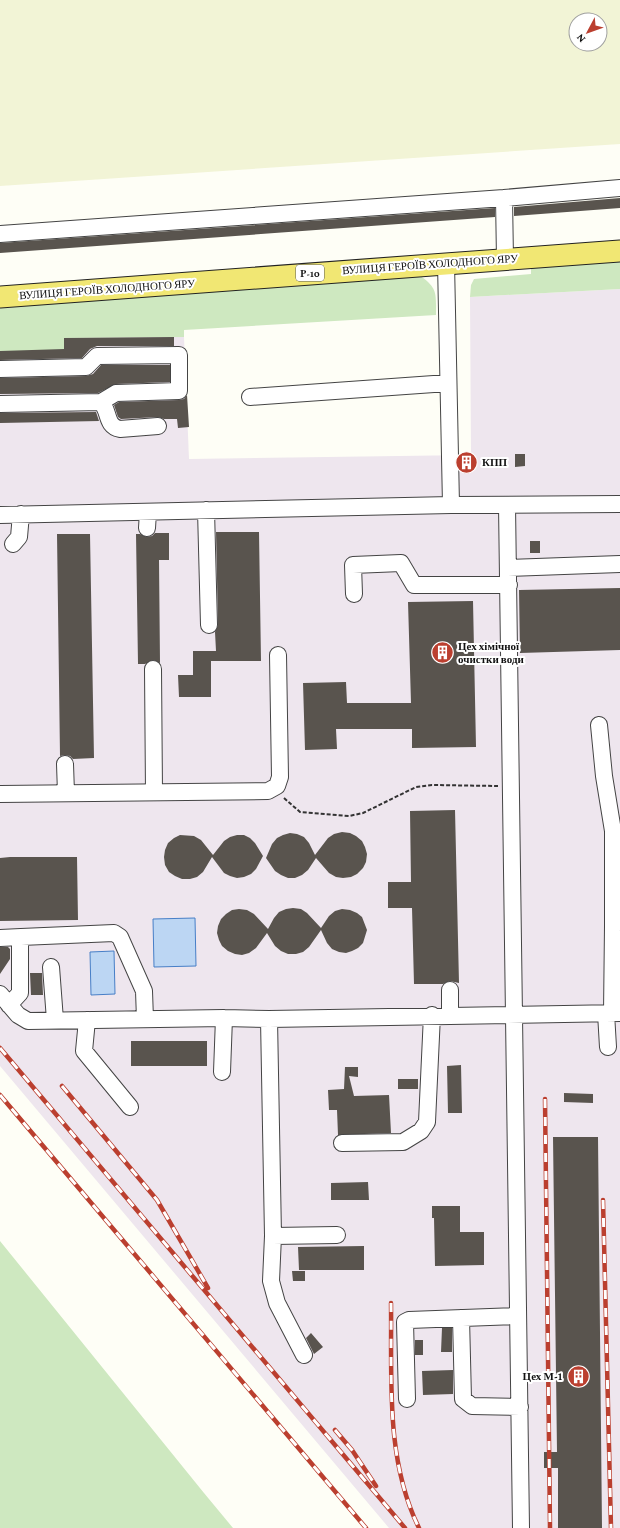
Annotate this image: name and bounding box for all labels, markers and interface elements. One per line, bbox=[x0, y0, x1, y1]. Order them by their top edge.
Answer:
north arrow bbox=[568, 12, 608, 52]
text: N bbox=[573, 31, 587, 45]
street label: ВУЛИЦЯ ГЕРОЇВ ХОЛОДНОГО ЯРУ bbox=[342, 252, 518, 276]
road number: Р-10 bbox=[296, 265, 324, 281]
street label: ВУЛИЦЯ ГЕРОЇВ ХОЛОДНОГО ЯРУ bbox=[19, 277, 195, 301]
building icon: КПП bbox=[453, 449, 479, 475]
place label: КПП bbox=[482, 456, 508, 468]
building icon: Цех хімічної очистки води bbox=[429, 639, 455, 665]
place label: Цех хімічної очистки води bbox=[458, 640, 524, 665]
building icon: Цех М-1 bbox=[565, 1363, 591, 1389]
place label: Цех М-1 bbox=[523, 1370, 562, 1382]

